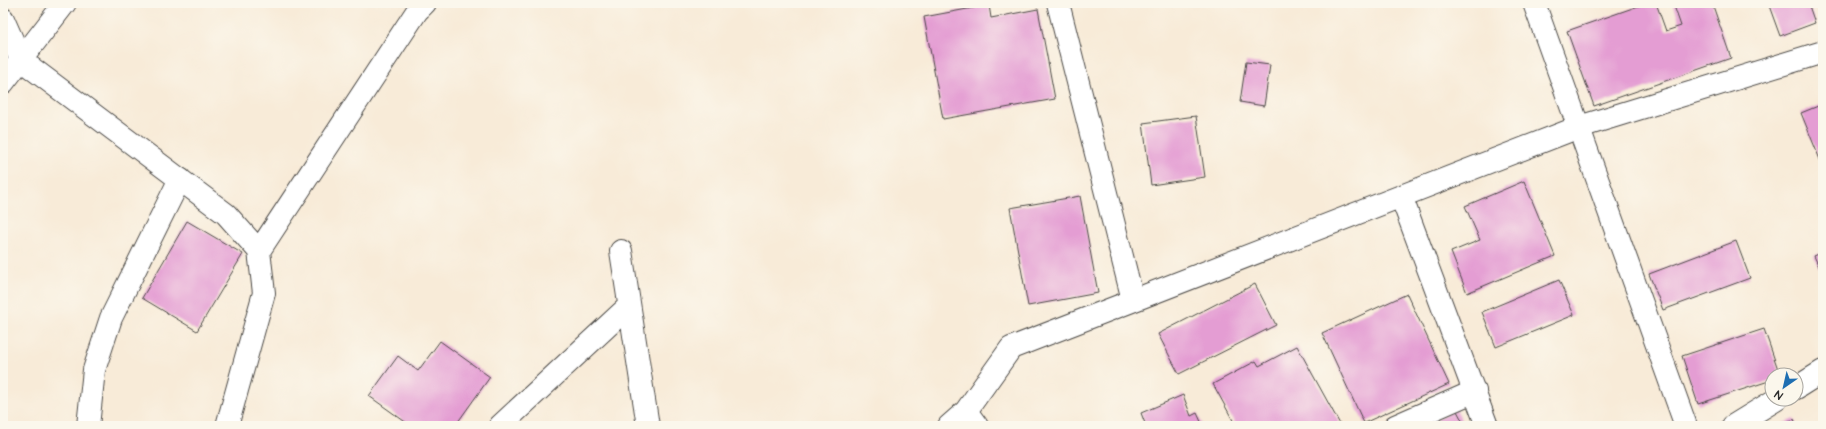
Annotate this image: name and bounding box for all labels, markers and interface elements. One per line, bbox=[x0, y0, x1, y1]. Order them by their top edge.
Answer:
north arrow bbox=[1764, 367, 1804, 407]
text: N bbox=[1772, 387, 1786, 403]

